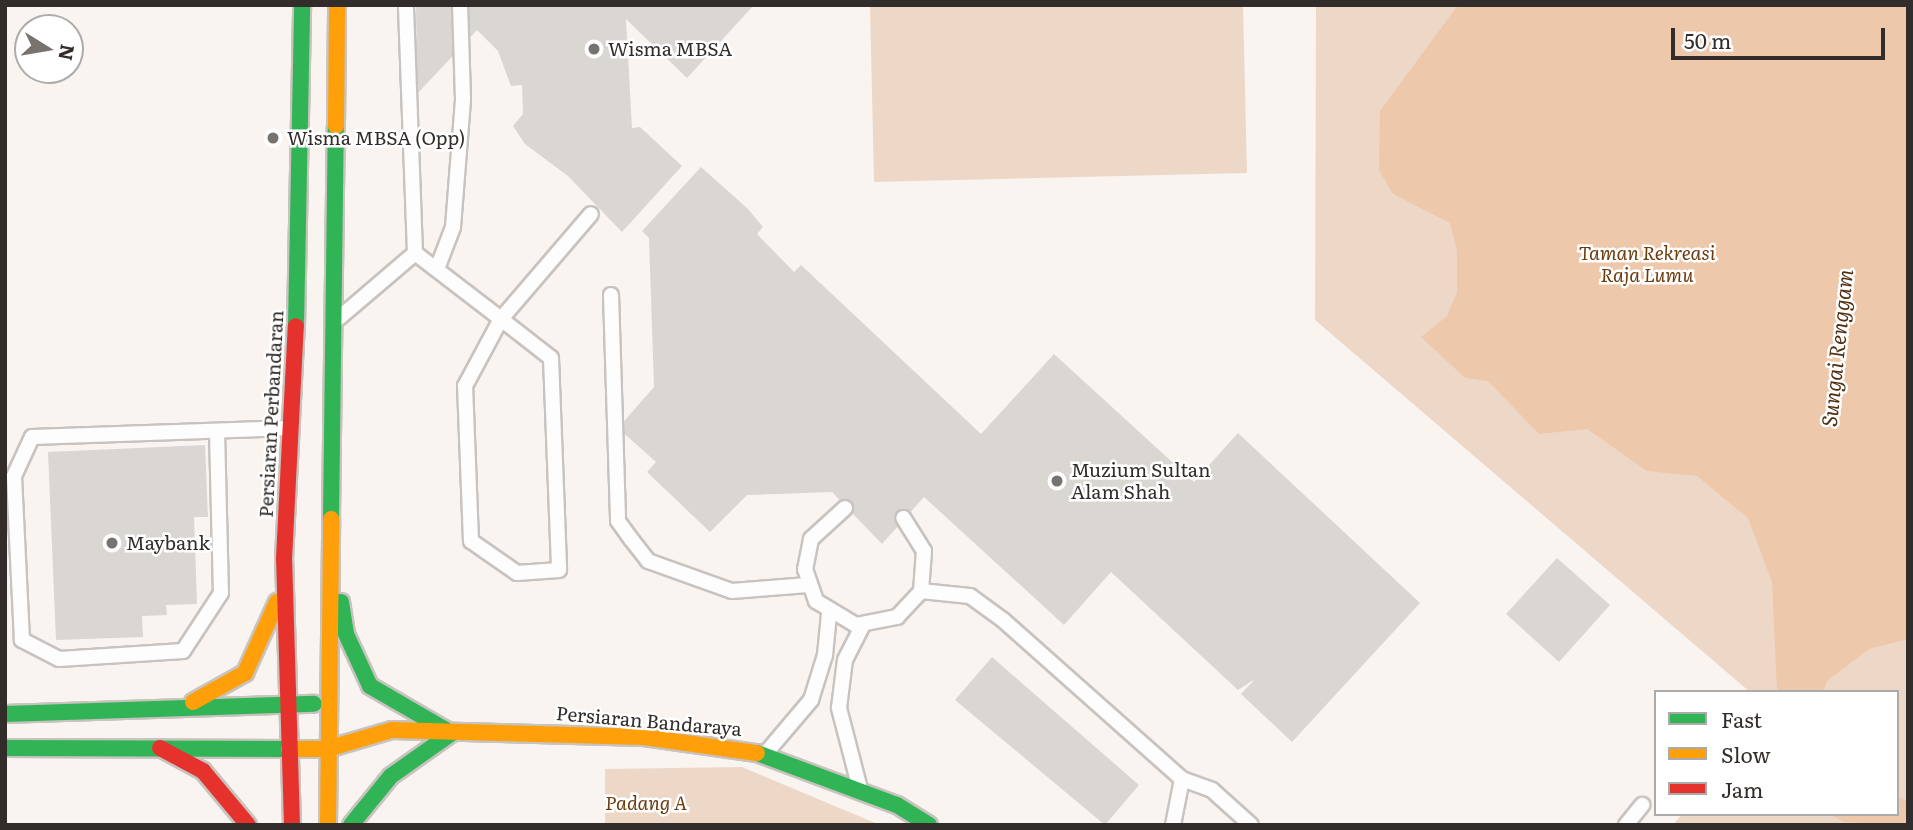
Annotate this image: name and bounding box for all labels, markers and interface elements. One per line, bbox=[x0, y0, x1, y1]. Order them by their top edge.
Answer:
north arrow bbox=[14, 14, 84, 84]
scale bar bbox=[1675, 14, 1888, 58]
text: 50 m bbox=[1684, 24, 1731, 55]
place label: Wisma MBSA bbox=[608, 38, 732, 60]
marker: Wisma MBSA bbox=[586, 41, 602, 57]
text: N bbox=[52, 42, 83, 63]
place label: Wisma MBSA (Opp) bbox=[287, 127, 465, 149]
marker: Wisma MBSA (Opp) bbox=[265, 130, 281, 146]
park label: Taman Rekreasi Raja Lumu bbox=[1579, 242, 1715, 286]
water label: Sungai Renggam bbox=[1815, 268, 1857, 428]
street label: Persiaran Perbandaran bbox=[254, 310, 288, 518]
place label: Muzium Sultan Alam Shah bbox=[1071, 459, 1210, 503]
marker: Muzium Sultan Alam Shah bbox=[1049, 473, 1065, 489]
place label: Maybank bbox=[126, 532, 210, 554]
marker: Maybank bbox=[104, 535, 120, 551]
legend bbox=[1654, 690, 1899, 816]
street label: Persiaran Bandaraya bbox=[555, 702, 743, 740]
text: Fast bbox=[1721, 703, 1762, 734]
text: Slow bbox=[1721, 738, 1771, 769]
text: Jam bbox=[1721, 773, 1763, 804]
park label: Padang A bbox=[605, 792, 687, 814]

